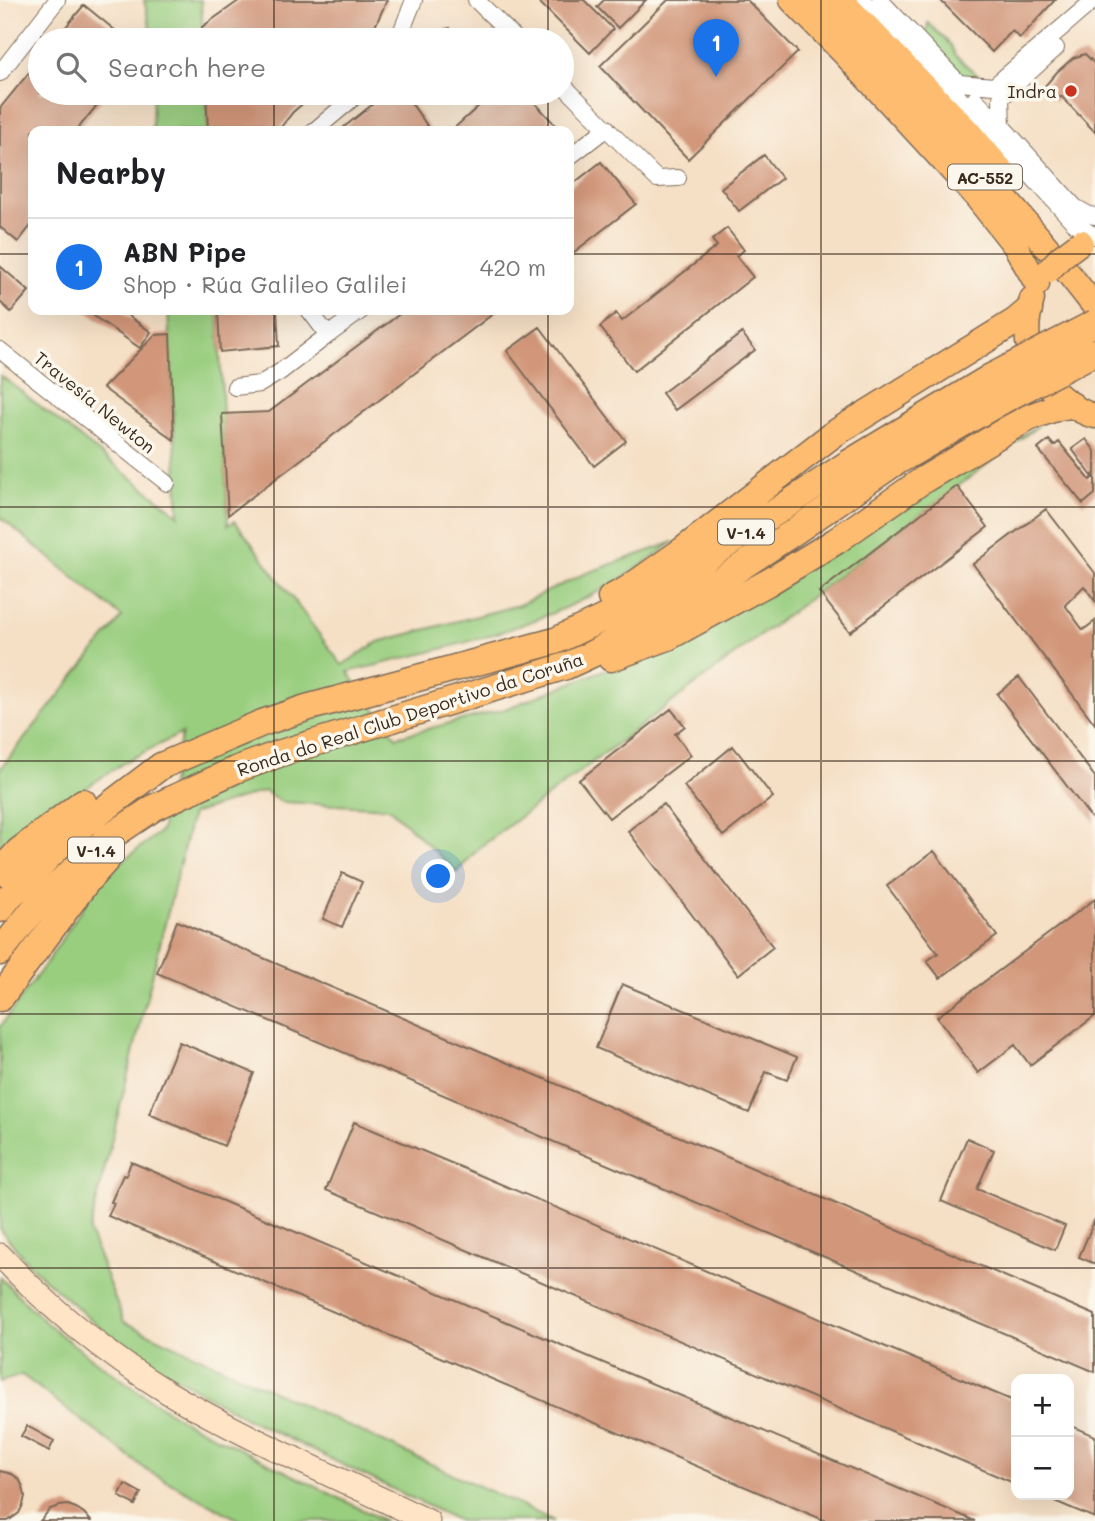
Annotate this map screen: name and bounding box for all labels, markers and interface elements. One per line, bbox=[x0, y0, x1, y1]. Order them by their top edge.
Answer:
pin: 1 bbox=[693, 19, 739, 77]
search box bbox=[28, 28, 574, 105]
icon: search bbox=[52, 48, 90, 86]
text: Search here bbox=[108, 50, 266, 84]
place label: Indra bbox=[1007, 79, 1057, 103]
marker: Indra bbox=[1063, 83, 1079, 99]
text: Nearby bbox=[56, 152, 166, 192]
road number: AC-552 bbox=[948, 164, 1022, 190]
text: ABN Pipe bbox=[123, 235, 246, 269]
text: 1 bbox=[74, 252, 84, 282]
text: 420 m bbox=[480, 252, 546, 282]
text: Shop · Rúa Galileo Galilei bbox=[123, 269, 407, 299]
street label: Travesía Newton bbox=[29, 346, 161, 458]
road number: V-1.4 bbox=[718, 520, 774, 544]
street label: Ronda do Real Club Deportivo da Coruña bbox=[234, 647, 586, 781]
road number: V-1.4 bbox=[68, 838, 124, 862]
your location bbox=[421, 859, 455, 893]
map controls bbox=[1011, 1374, 1074, 1500]
button: + bbox=[1011, 1374, 1074, 1437]
button: − bbox=[1011, 1437, 1074, 1500]

